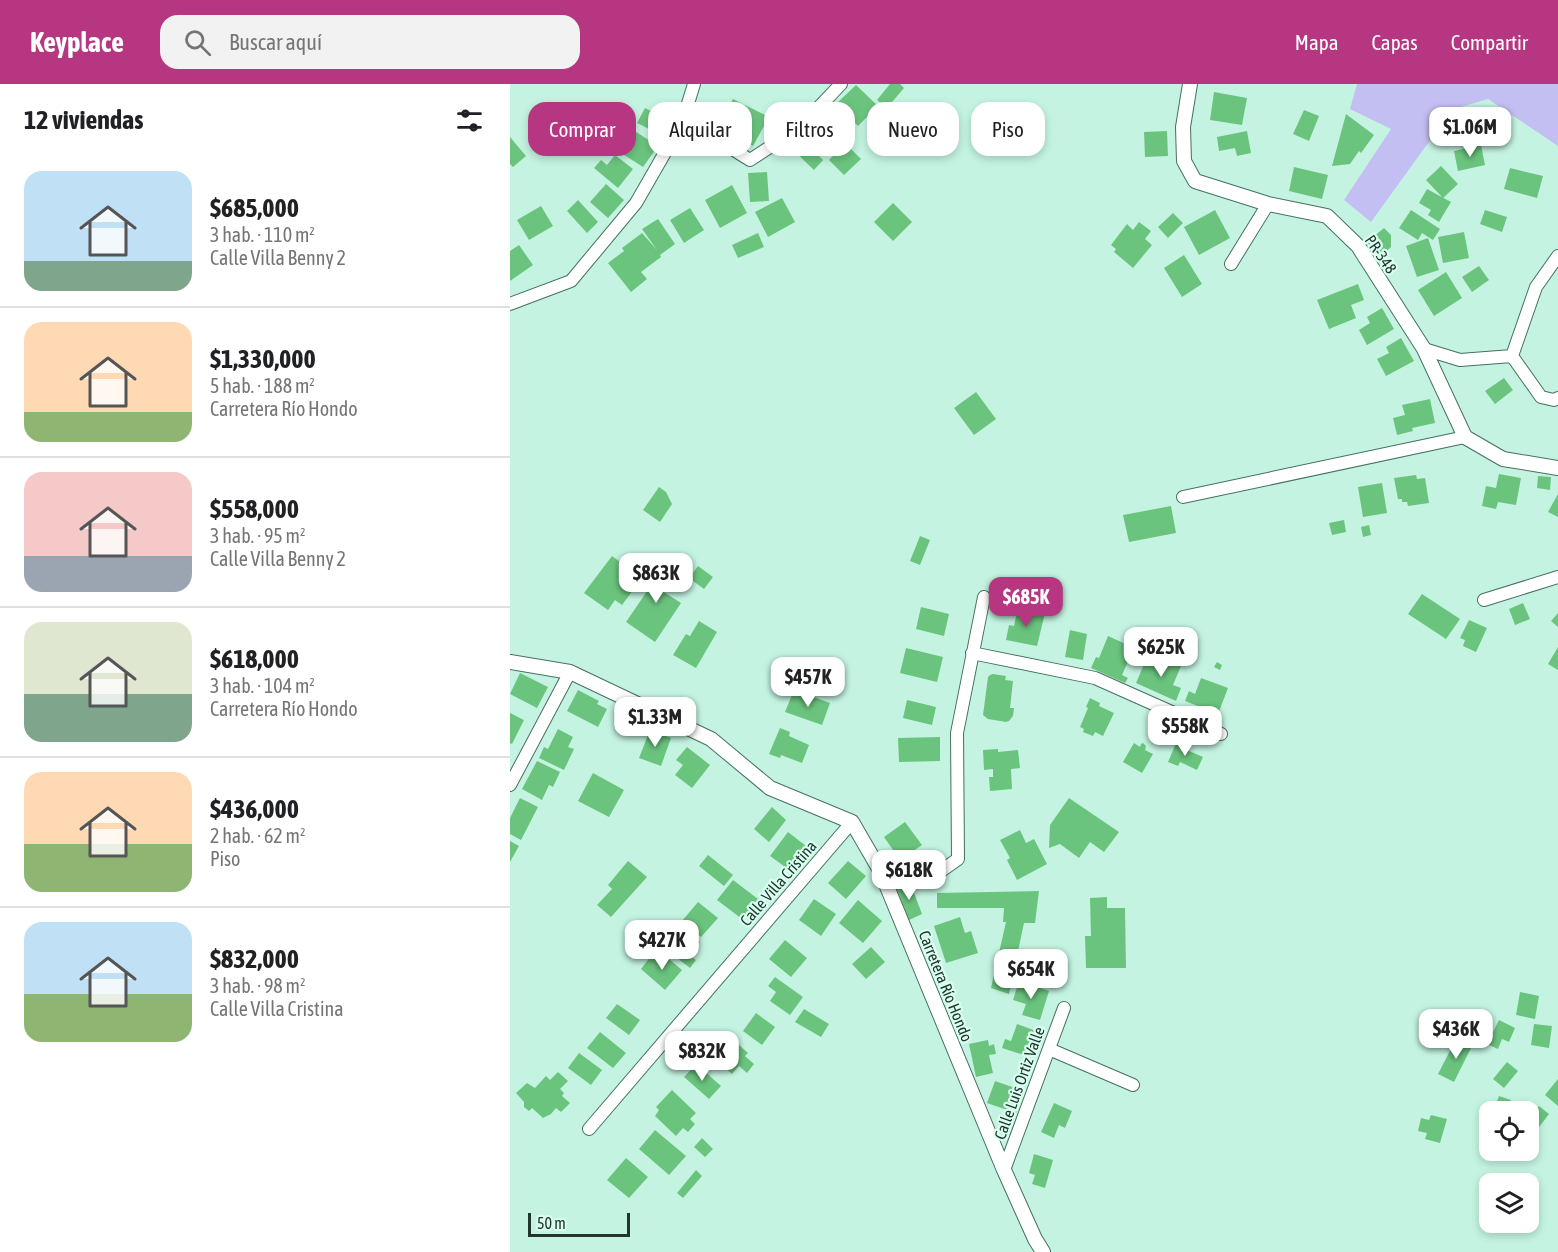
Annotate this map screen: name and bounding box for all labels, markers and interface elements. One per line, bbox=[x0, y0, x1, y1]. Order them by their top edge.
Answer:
search box bbox=[160, 15, 580, 69]
text: Keyplace bbox=[30, 26, 124, 58]
icon: search bbox=[181, 26, 214, 59]
text: Buscar aquí bbox=[229, 29, 322, 55]
text: Mapa bbox=[1295, 30, 1338, 54]
text: Capas bbox=[1371, 30, 1418, 54]
text: Compartir bbox=[1451, 30, 1528, 54]
chip: Comprar bbox=[528, 102, 636, 156]
chip: Alquilar bbox=[648, 102, 752, 156]
chip: Filtros bbox=[764, 102, 855, 156]
chip: Nuevo bbox=[867, 102, 959, 156]
chip: Piso bbox=[971, 102, 1045, 156]
icon: filters bbox=[453, 104, 486, 137]
text: 12 viviendas bbox=[24, 105, 143, 135]
pin: $1.06M bbox=[1421, 107, 1519, 158]
text: $1.06M bbox=[1443, 115, 1497, 138]
text: $685,000 bbox=[210, 193, 299, 223]
icon: home bbox=[72, 195, 144, 267]
text: 3 hab. · 110 m² bbox=[210, 223, 315, 246]
street label: PR-348 bbox=[1361, 231, 1401, 277]
text: Calle Villa Benny 2 bbox=[210, 246, 346, 269]
text: $1,330,000 bbox=[210, 344, 316, 374]
icon: home bbox=[72, 346, 144, 418]
text: 5 hab. · 188 m² bbox=[210, 374, 315, 397]
text: Carretera Río Hondo bbox=[210, 397, 358, 420]
text: $558,000 bbox=[210, 494, 299, 524]
icon: home bbox=[72, 496, 144, 568]
text: 3 hab. · 95 m² bbox=[210, 524, 305, 547]
text: Calle Villa Benny 2 bbox=[210, 547, 346, 570]
pin: $863K bbox=[614, 553, 698, 604]
text: $863K bbox=[633, 561, 679, 584]
pin: $685K bbox=[984, 577, 1068, 628]
text: $685K bbox=[1003, 585, 1049, 608]
pin: $625K bbox=[1119, 627, 1203, 678]
text: $625K bbox=[1138, 635, 1184, 658]
text: $618,000 bbox=[210, 644, 299, 674]
icon: home bbox=[72, 646, 144, 718]
pin: $457K bbox=[766, 657, 850, 708]
text: $457K bbox=[785, 665, 831, 688]
text: 3 hab. · 104 m² bbox=[210, 674, 315, 697]
text: Carretera Río Hondo bbox=[210, 697, 358, 720]
pin: $1.33M bbox=[606, 697, 704, 748]
text: $1.33M bbox=[628, 705, 682, 728]
pin: $558K bbox=[1143, 706, 1227, 757]
text: $558K bbox=[1162, 714, 1208, 737]
text: $436,000 bbox=[210, 794, 299, 824]
icon: home bbox=[72, 796, 144, 868]
text: 2 hab. · 62 m² bbox=[210, 824, 305, 847]
street label: Calle Villa Cristina bbox=[736, 837, 820, 929]
text: Piso bbox=[210, 847, 240, 870]
pin: $618K bbox=[867, 850, 951, 901]
text: $618K bbox=[886, 858, 932, 881]
pin: $427K bbox=[620, 920, 704, 971]
text: $427K bbox=[639, 928, 685, 951]
street label: Carretera Río Hondo bbox=[916, 928, 976, 1044]
text: $832,000 bbox=[210, 944, 299, 974]
icon: home bbox=[72, 946, 144, 1018]
pin: $654K bbox=[989, 949, 1073, 1000]
text: $654K bbox=[1008, 957, 1054, 980]
text: 3 hab. · 98 m² bbox=[210, 974, 305, 997]
text: Calle Villa Cristina bbox=[210, 997, 343, 1020]
pin: $436K bbox=[1414, 1009, 1498, 1060]
text: $436K bbox=[1433, 1017, 1479, 1040]
street label: Calle Luis Ortiz Valle bbox=[990, 1024, 1048, 1142]
pin: $832K bbox=[660, 1031, 744, 1082]
text: $832K bbox=[679, 1039, 725, 1062]
map controls bbox=[1479, 1101, 1539, 1233]
button: locate bbox=[1479, 1101, 1539, 1161]
button: layers bbox=[1479, 1173, 1539, 1233]
scale bar bbox=[528, 1210, 630, 1238]
text: 50 m bbox=[537, 1214, 566, 1232]

